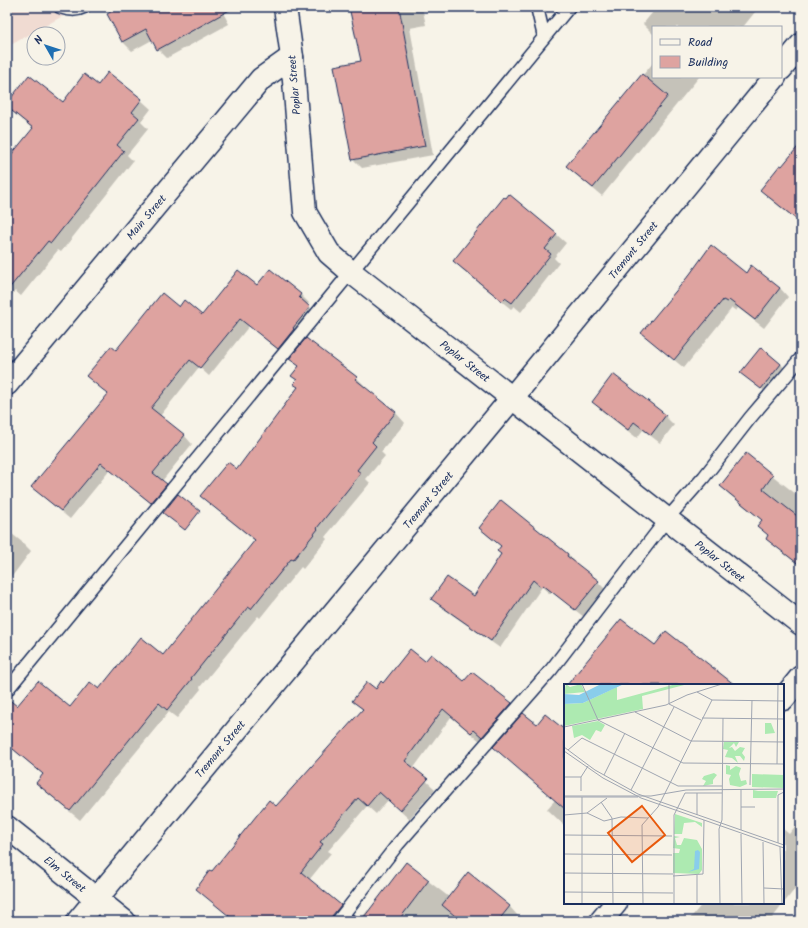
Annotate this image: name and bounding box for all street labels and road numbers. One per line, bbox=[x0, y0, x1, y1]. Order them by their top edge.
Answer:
street label: Poplar Street bbox=[283, 53, 307, 116]
street label: Main Street bbox=[122, 190, 172, 244]
street label: Tremont Street bbox=[605, 217, 663, 284]
street label: Poplar Street bbox=[435, 336, 494, 388]
street label: Tremont Street bbox=[399, 467, 459, 533]
street label: Poplar Street bbox=[690, 536, 749, 588]
street label: Tremont Street bbox=[191, 716, 251, 782]
street label: Elm Street bbox=[39, 852, 90, 898]

